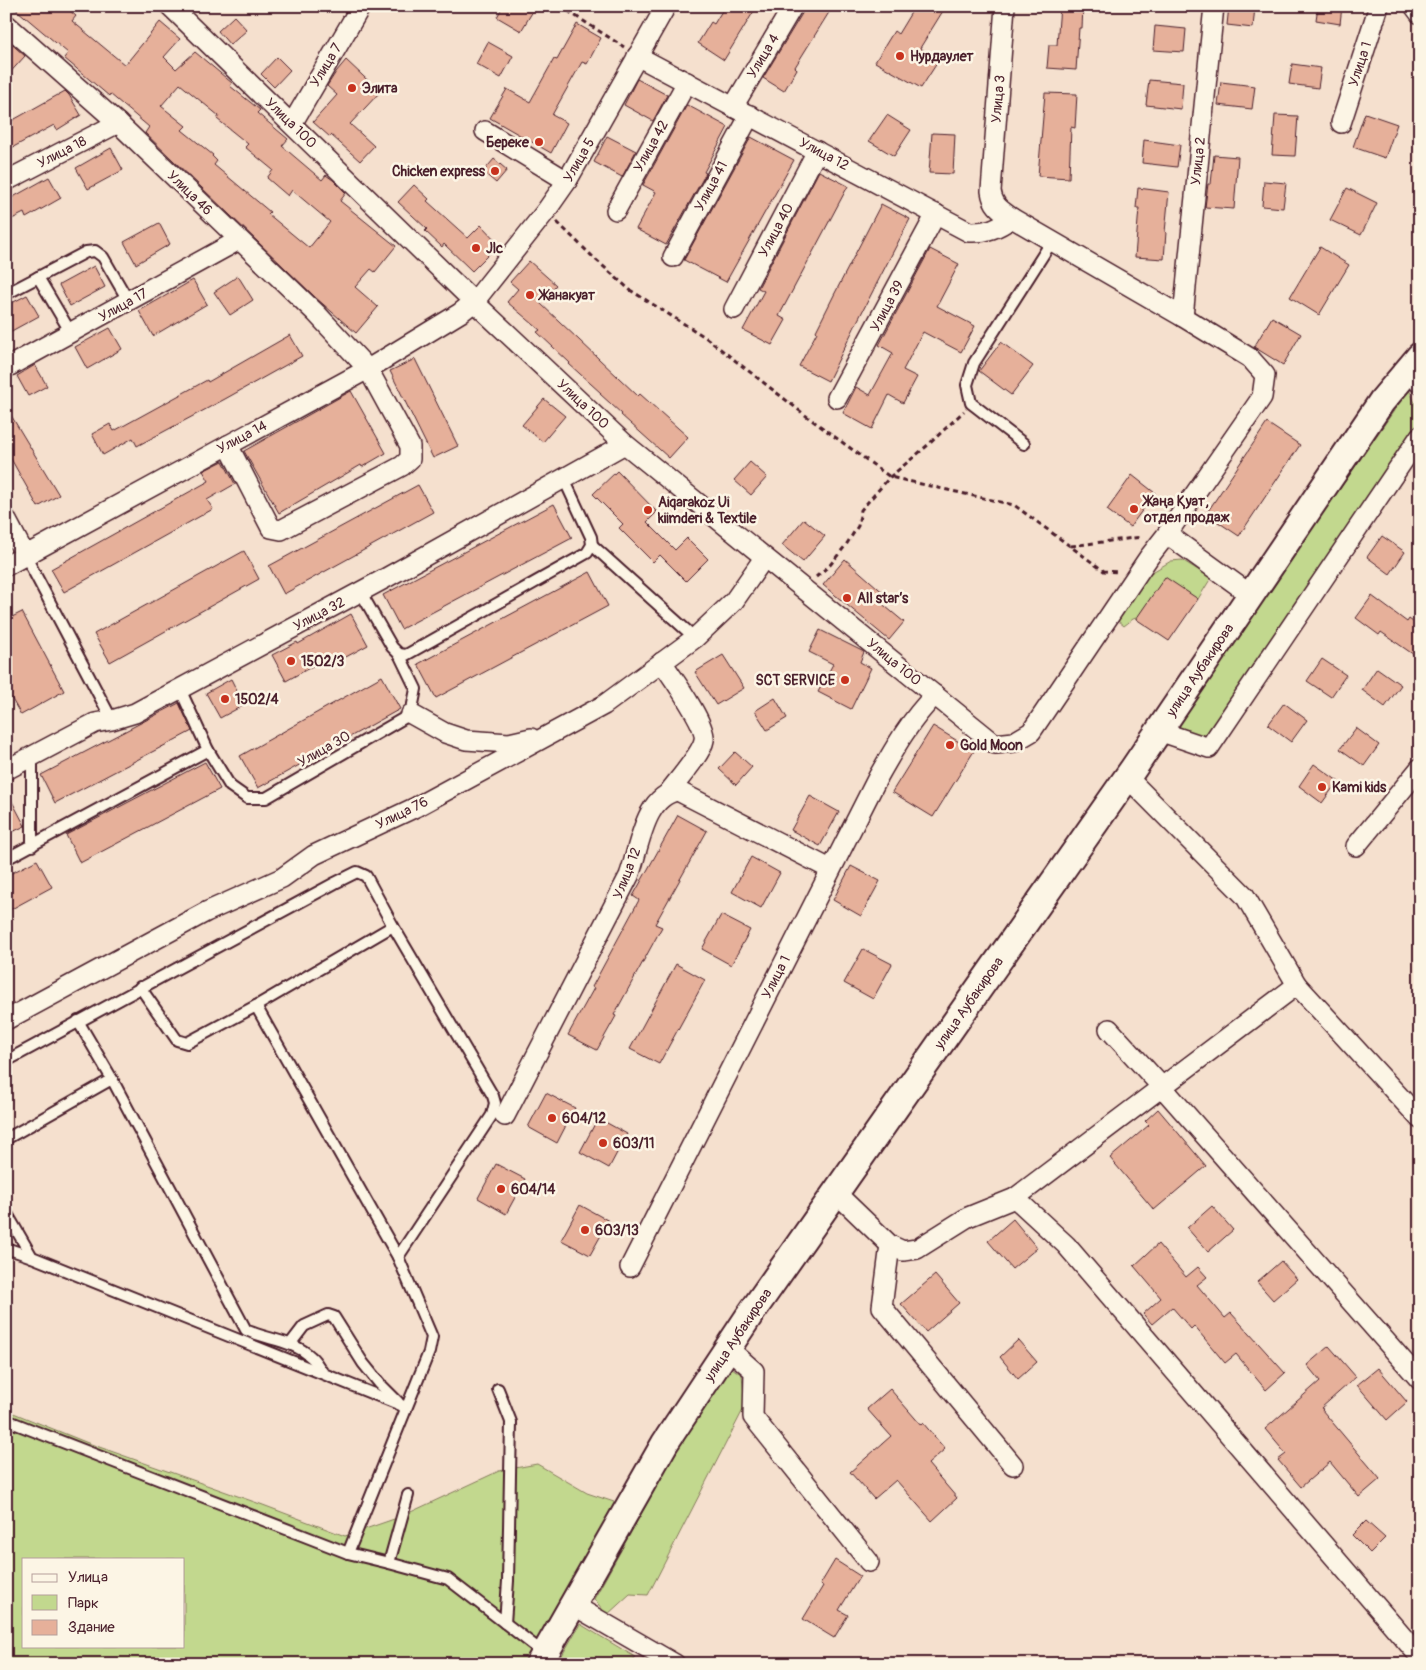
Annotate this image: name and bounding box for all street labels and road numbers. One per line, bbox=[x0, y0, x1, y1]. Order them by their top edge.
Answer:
street label: Улица 4 bbox=[743, 31, 783, 81]
street label: Улица 7 bbox=[306, 40, 346, 90]
street label: Улица 1 bbox=[1345, 40, 1375, 88]
street label: Улица 3 bbox=[987, 74, 1009, 124]
street label: Улица 100 bbox=[262, 94, 320, 152]
street label: Улица 42 bbox=[630, 117, 672, 175]
street label: Улица 18 bbox=[35, 132, 89, 172]
street label: Улица 12 bbox=[796, 134, 852, 174]
street label: Улица 5 bbox=[560, 135, 598, 185]
street label: Улица 2 bbox=[1187, 136, 1209, 186]
street label: Улица 41 bbox=[691, 158, 731, 214]
street label: Улица 46 bbox=[164, 167, 216, 219]
street label: Улица 40 bbox=[755, 200, 797, 260]
street label: Улица 39 bbox=[867, 278, 907, 334]
street label: Улица 17 bbox=[96, 284, 151, 325]
street label: Улица 100 bbox=[553, 376, 613, 432]
street label: Улица 14 bbox=[214, 417, 270, 457]
street label: Улица 32 bbox=[290, 593, 348, 635]
street label: улица Аубакирова bbox=[1162, 620, 1237, 721]
street label: Улица 100 bbox=[863, 635, 925, 689]
street label: Улица 30 bbox=[295, 727, 353, 771]
street label: Улица 76 bbox=[373, 793, 431, 833]
street label: Улица 12 bbox=[609, 845, 645, 901]
street label: Улица 1 bbox=[758, 953, 794, 1001]
street label: улица Аубакирова bbox=[930, 954, 1007, 1053]
street label: улица Аубакирова bbox=[700, 1285, 775, 1386]

